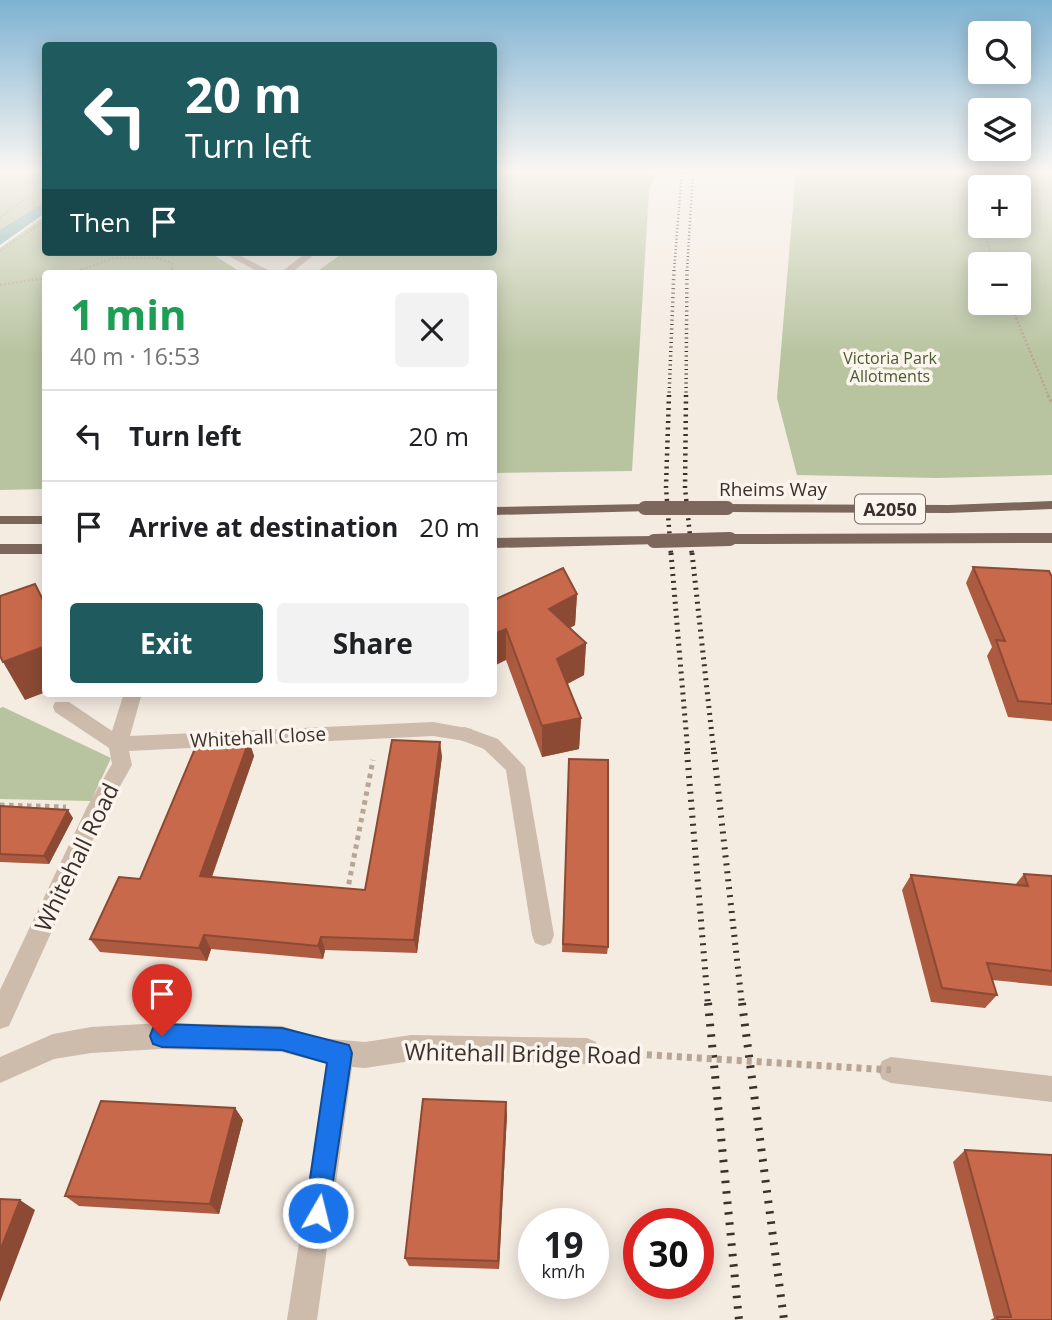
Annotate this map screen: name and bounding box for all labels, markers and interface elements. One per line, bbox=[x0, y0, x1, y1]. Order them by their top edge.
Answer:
map controls bbox=[968, 21, 1031, 315]
button: search bbox=[968, 21, 1031, 84]
text: 20 m bbox=[185, 61, 302, 127]
icon: left bbox=[70, 70, 161, 161]
button: layers bbox=[968, 98, 1031, 161]
text: Turn left bbox=[185, 124, 311, 167]
button: + bbox=[968, 175, 1031, 238]
icon: arrive bbox=[145, 203, 183, 241]
text: Then bbox=[70, 204, 131, 240]
button: − bbox=[968, 252, 1031, 315]
text: 1 min bbox=[70, 285, 187, 342]
button: close bbox=[395, 293, 469, 367]
text: 40 m · 16:53 bbox=[70, 340, 200, 372]
park label: Victoria Park Allotments bbox=[843, 347, 937, 387]
icon: left bbox=[70, 417, 108, 455]
text: Turn left bbox=[129, 418, 241, 454]
text: 20 m bbox=[408, 418, 469, 454]
street label: Rheims Way bbox=[719, 476, 828, 502]
road number: A2050 bbox=[855, 494, 925, 524]
icon: arrive bbox=[70, 508, 108, 546]
text: Arrive at destination bbox=[129, 509, 398, 545]
text: 20 m bbox=[419, 509, 480, 545]
button: Exit bbox=[70, 603, 263, 683]
button: Share bbox=[277, 603, 469, 683]
street label: Whitehall Close bbox=[189, 720, 327, 754]
street label: Whitehall Road bbox=[26, 777, 126, 937]
pin bbox=[132, 964, 192, 1036]
icon: arrive bbox=[143, 975, 181, 1013]
street label: Whitehall Bridge Road bbox=[404, 1035, 642, 1071]
position arrow bbox=[281, 1176, 355, 1250]
speed limit sign: 30 bbox=[623, 1208, 714, 1299]
text: 19 bbox=[543, 1221, 584, 1268]
text: km/h bbox=[542, 1259, 585, 1283]

